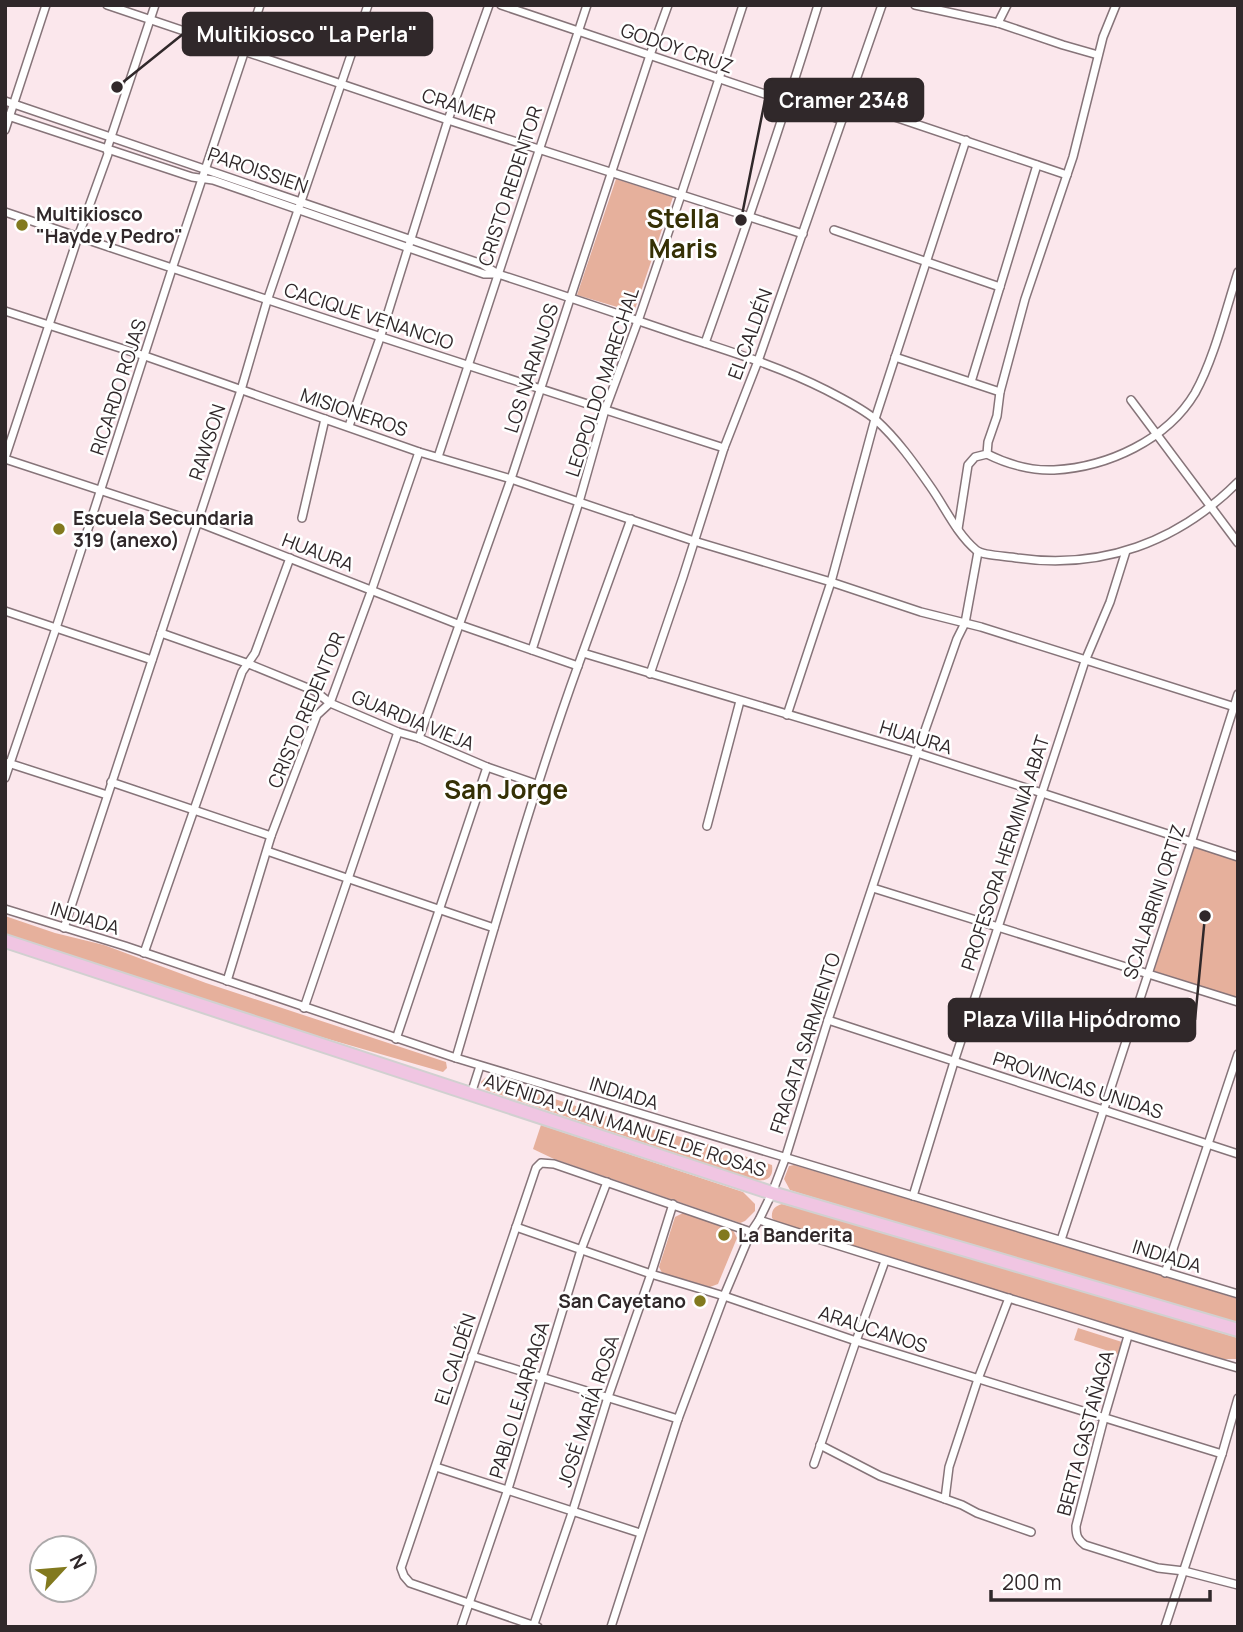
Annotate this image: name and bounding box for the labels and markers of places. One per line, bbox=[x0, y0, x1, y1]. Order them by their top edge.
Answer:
callout: Multikiosco "La Perla" bbox=[183, 13, 432, 55]
callout: Cramer 2348 bbox=[765, 79, 923, 121]
place label: Multikiosco "Hayde y Pedro" bbox=[36, 201, 183, 249]
marker: Multikiosco "Hayde y Pedro" bbox=[14, 217, 30, 233]
place label: Escuela Secundaria 319 (anexo) bbox=[73, 505, 254, 553]
marker: Escuela Secundaria 319 (anexo) bbox=[51, 521, 67, 537]
callout: Plaza Villa Hipódromo bbox=[949, 999, 1195, 1041]
place label: La Banderita bbox=[738, 1222, 853, 1248]
marker: La Banderita bbox=[716, 1227, 732, 1243]
place label: San Cayetano bbox=[558, 1288, 686, 1314]
marker: San Cayetano bbox=[692, 1293, 708, 1309]

